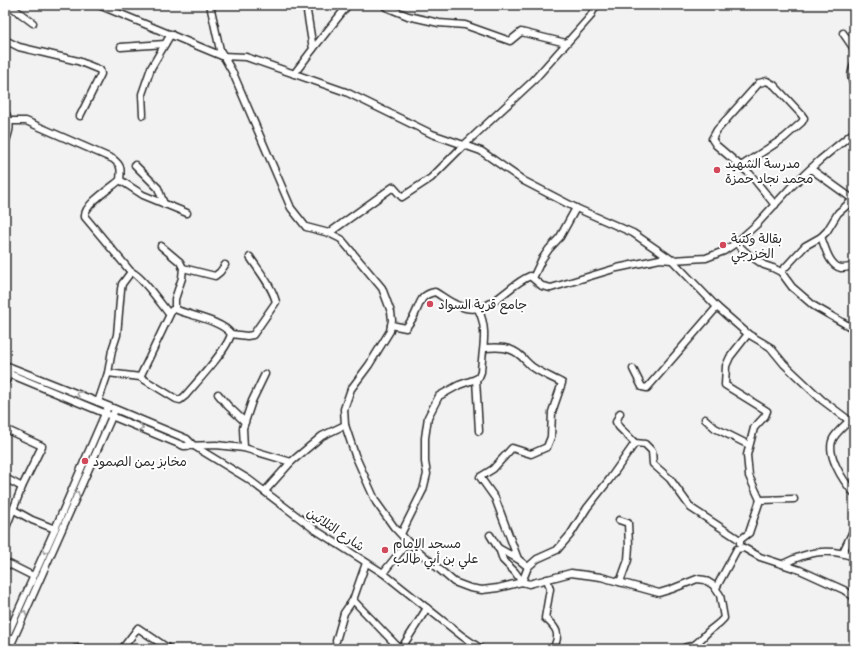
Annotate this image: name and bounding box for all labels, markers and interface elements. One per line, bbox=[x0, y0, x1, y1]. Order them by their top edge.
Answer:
place label: مدرسة الشهيد محمد نجاد حمزة bbox=[725, 154, 813, 187]
marker: مدرسة الشهيد محمد نجاد حمزة bbox=[712, 165, 722, 175]
place label: بقالة وكتبة الخزرجي bbox=[731, 229, 782, 265]
marker: بقالة وكتبة الخزرجي bbox=[718, 240, 728, 250]
place label: جامع قرية السواد bbox=[438, 295, 527, 315]
marker: جامع قرية السواد bbox=[425, 299, 435, 309]
one-way arrow bbox=[75, 391, 82, 399]
one-way arrow bbox=[137, 423, 144, 431]
place label: مخابز يمن الصمود bbox=[93, 452, 187, 470]
marker: مخابز يمن الصمود bbox=[80, 456, 90, 466]
one-way arrow bbox=[72, 491, 80, 499]
street label: شارع الثلاثين bbox=[303, 503, 369, 556]
place label: مسجد الإمام علي بن أبي طالب bbox=[393, 534, 478, 570]
marker: مسجد الإمام علي بن أبي طالب bbox=[380, 545, 390, 555]
one-way arrow bbox=[42, 547, 50, 554]
one-way arrow bbox=[20, 610, 28, 617]

